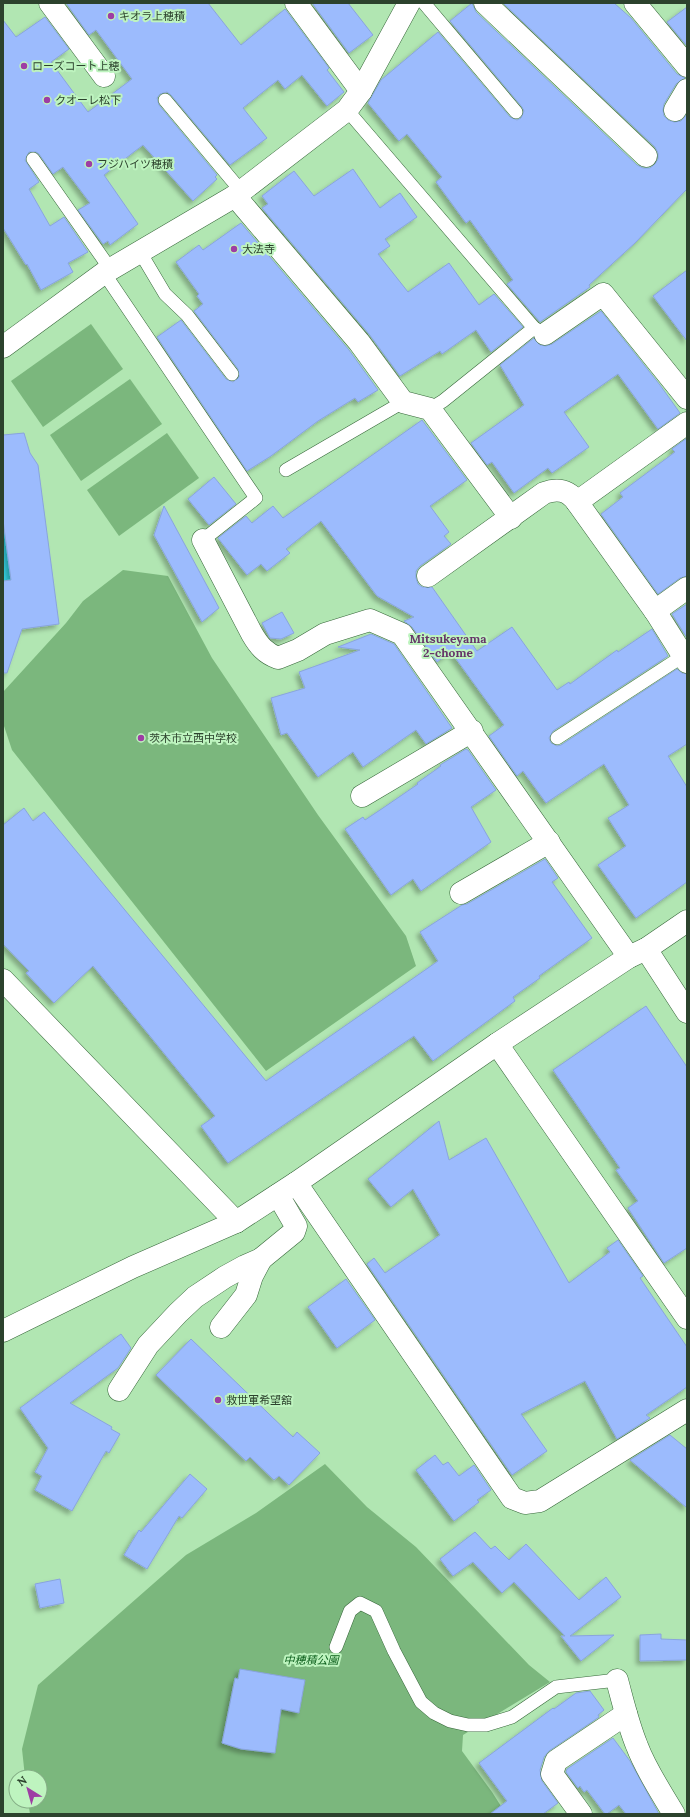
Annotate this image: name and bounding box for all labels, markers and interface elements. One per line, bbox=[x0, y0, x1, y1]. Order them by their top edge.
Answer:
place label: キオラ上穂積 bbox=[119, 9, 185, 23]
marker: キオラ上穂積 bbox=[106, 11, 116, 21]
place label: ローズコート上穂 bbox=[32, 59, 119, 73]
marker: ローズコート上穂 bbox=[19, 61, 29, 71]
place label: クオーレ松下 bbox=[55, 93, 121, 107]
marker: クオーレ松下 bbox=[42, 95, 52, 105]
place label: フジハイツ穂積 bbox=[97, 157, 173, 171]
marker: フジハイツ穂積 bbox=[84, 159, 94, 169]
place label: 大法寺 bbox=[242, 242, 275, 256]
marker: 大法寺 bbox=[229, 244, 239, 254]
district label: Mitsukeyama 2-chome bbox=[409, 631, 487, 660]
place label: 茨木市立西中学校 bbox=[149, 731, 237, 745]
marker: 茨木市立西中学校 bbox=[136, 733, 146, 743]
place label: 救世軍希望舘 bbox=[226, 1393, 292, 1407]
marker: 救世軍希望舘 bbox=[213, 1395, 223, 1405]
park label: 中穂積公園 bbox=[284, 1653, 340, 1667]
north arrow bbox=[8, 1769, 48, 1809]
text: N bbox=[14, 1773, 30, 1789]

